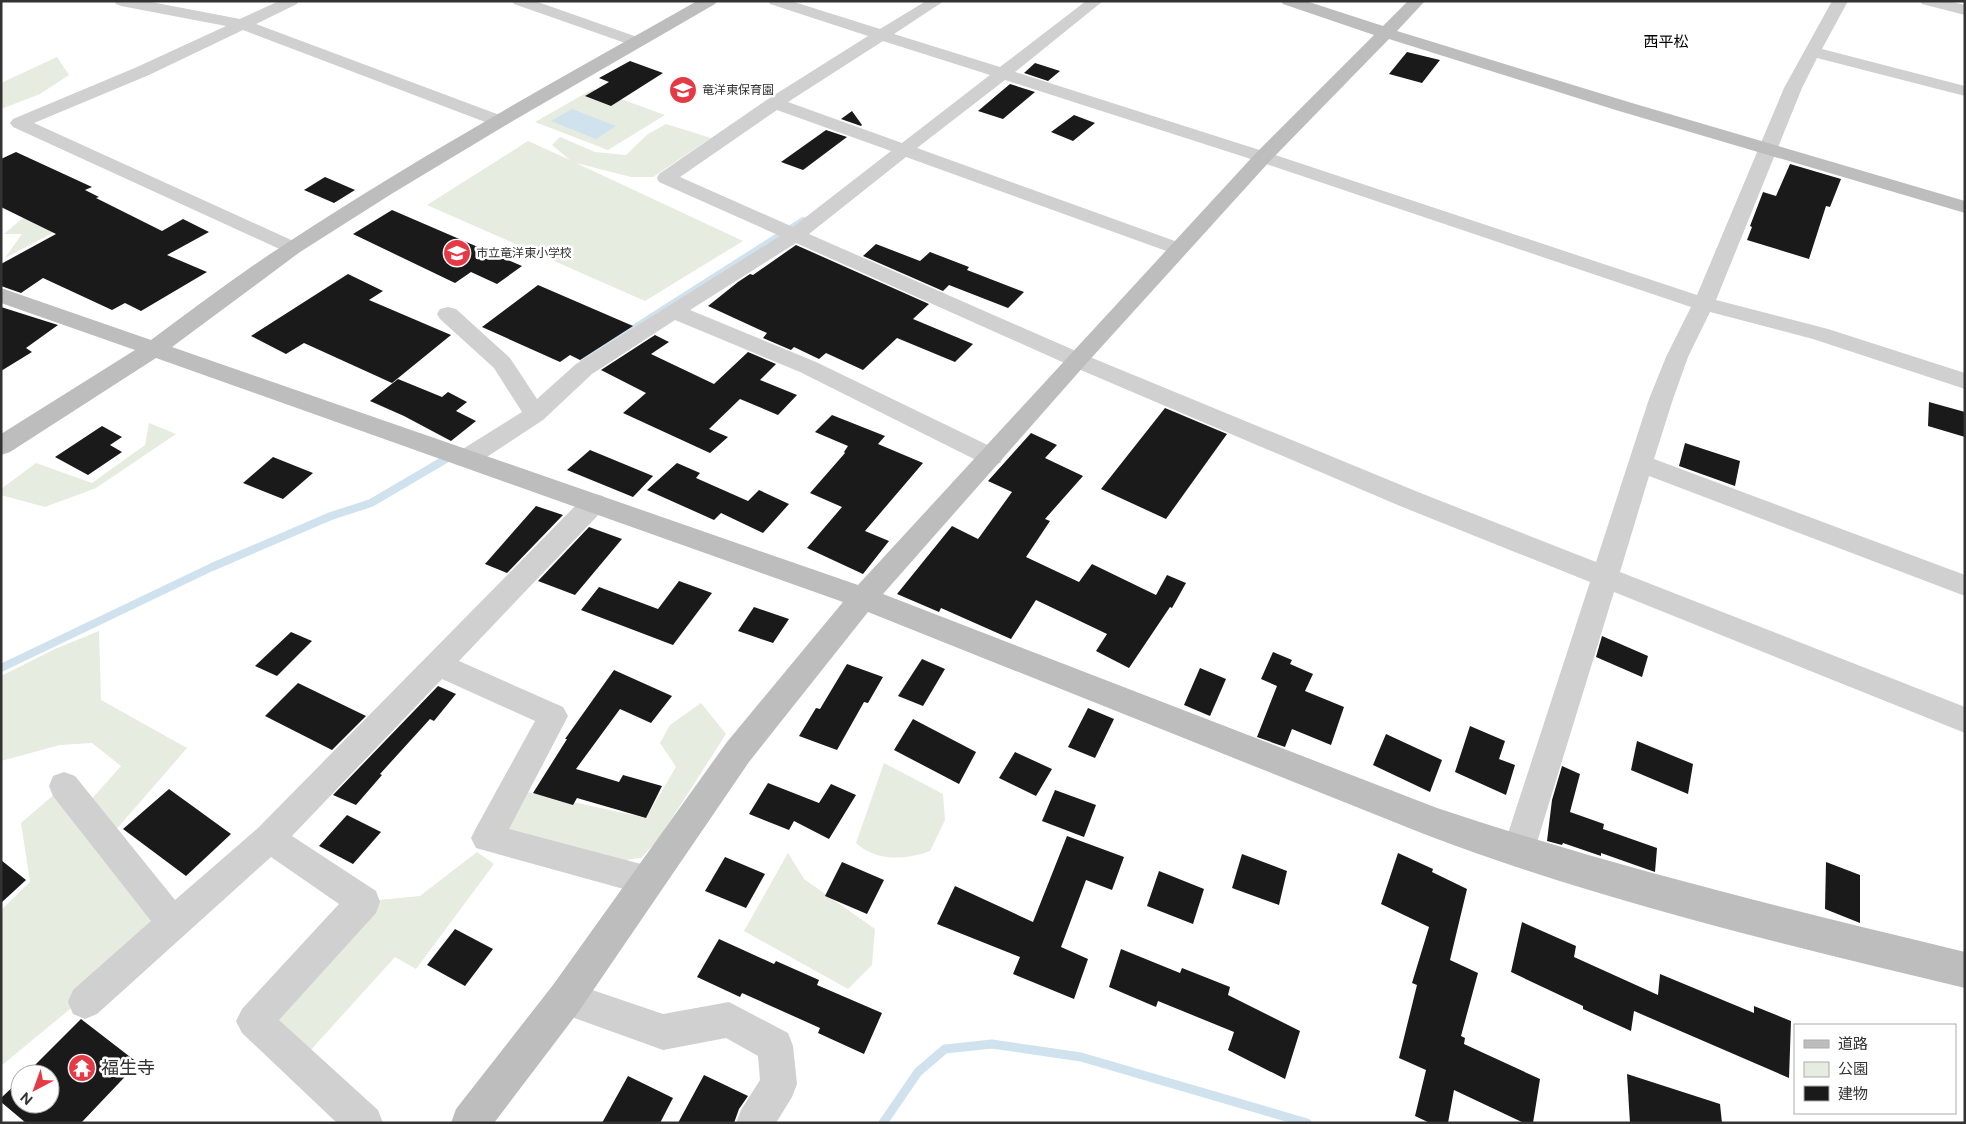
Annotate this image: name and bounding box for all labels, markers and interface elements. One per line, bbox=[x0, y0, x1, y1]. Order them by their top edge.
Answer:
district label: 西平松 bbox=[1643, 33, 1689, 51]
school or university icon: 竜洋東保育園 bbox=[668, 75, 698, 105]
place label: 竜洋東保育園 bbox=[702, 83, 774, 97]
school or university icon: 市立竜洋東小学校 bbox=[442, 238, 472, 268]
place label: 市立竜洋東小学校 bbox=[476, 246, 572, 260]
legend bbox=[1794, 1024, 1956, 1114]
text: 道路 bbox=[1838, 1035, 1868, 1053]
temple icon: 福生寺 bbox=[67, 1053, 97, 1083]
place label: 福生寺 bbox=[101, 1057, 155, 1079]
text: 公園 bbox=[1838, 1060, 1868, 1078]
north arrow bbox=[10, 1064, 60, 1114]
text: 建物 bbox=[1838, 1085, 1868, 1103]
text: N bbox=[17, 1088, 36, 1108]

